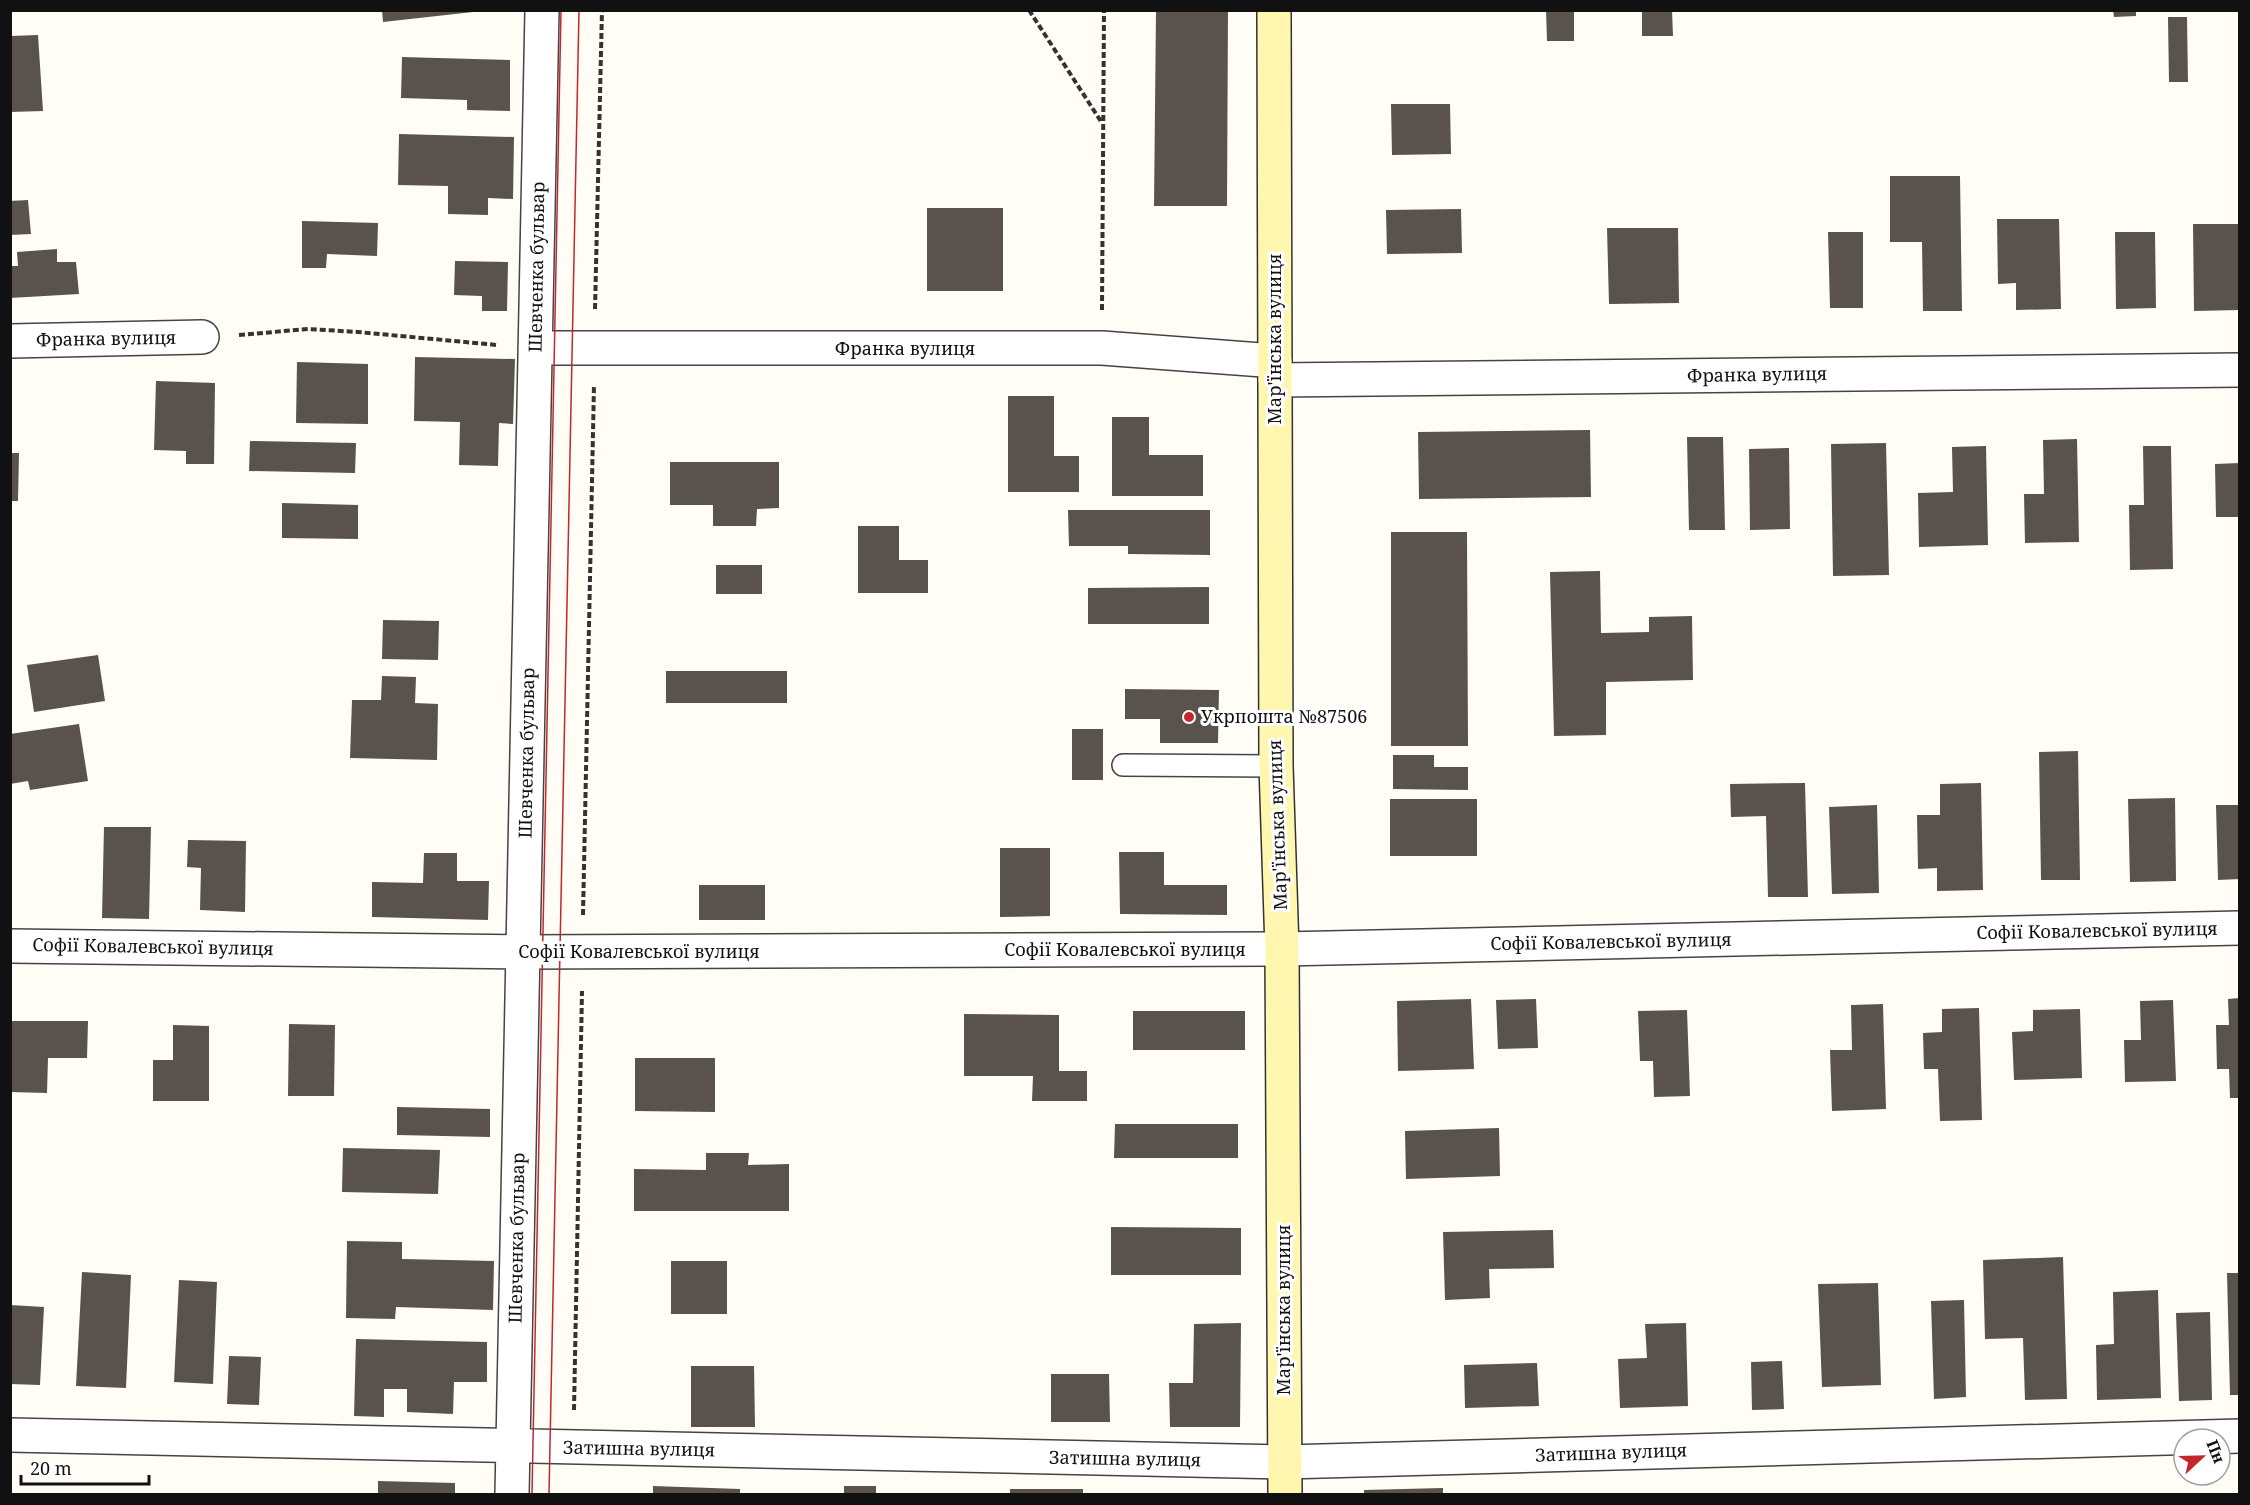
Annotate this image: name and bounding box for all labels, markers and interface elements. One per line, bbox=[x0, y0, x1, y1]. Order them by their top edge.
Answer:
street label: Шевченка бульвар bbox=[523, 181, 549, 353]
street label: Мар'їнська вулиця bbox=[1262, 254, 1286, 424]
street label: Франка вулиця bbox=[36, 325, 176, 351]
street label: Франка вулиця bbox=[835, 336, 975, 360]
street label: Франка вулиця bbox=[1687, 361, 1827, 387]
street label: Шевченка бульвар bbox=[513, 667, 539, 839]
place label: Укрпошта №87506 bbox=[1201, 704, 1367, 728]
marker: Укрпошта №87506 bbox=[1182, 710, 1196, 724]
street label: Мар'їнська вулиця bbox=[1262, 739, 1292, 911]
street label: Софії Ковалевської вулиця bbox=[1976, 916, 2218, 944]
street label: Софії Ковалевської вулиця bbox=[1490, 927, 1732, 955]
street label: Софії Ковалевської вулиця bbox=[32, 932, 274, 960]
street label: Софії Ковалевської вулиця bbox=[1004, 937, 1246, 961]
street label: Софії Ковалевської вулиця bbox=[518, 939, 760, 963]
street label: Шевченка бульвар bbox=[503, 1152, 529, 1324]
street label: Мар'їнська вулиця bbox=[1271, 1225, 1295, 1395]
north arrow bbox=[2172, 1427, 2232, 1487]
street label: Затишна вулиця bbox=[563, 1435, 715, 1461]
text: Пн bbox=[2201, 1436, 2231, 1467]
street label: Затишна вулиця bbox=[1535, 1437, 1687, 1467]
street label: Затишна вулиця bbox=[1049, 1445, 1201, 1471]
scale bar bbox=[21, 1448, 148, 1486]
text: 20 m bbox=[30, 1456, 72, 1480]

